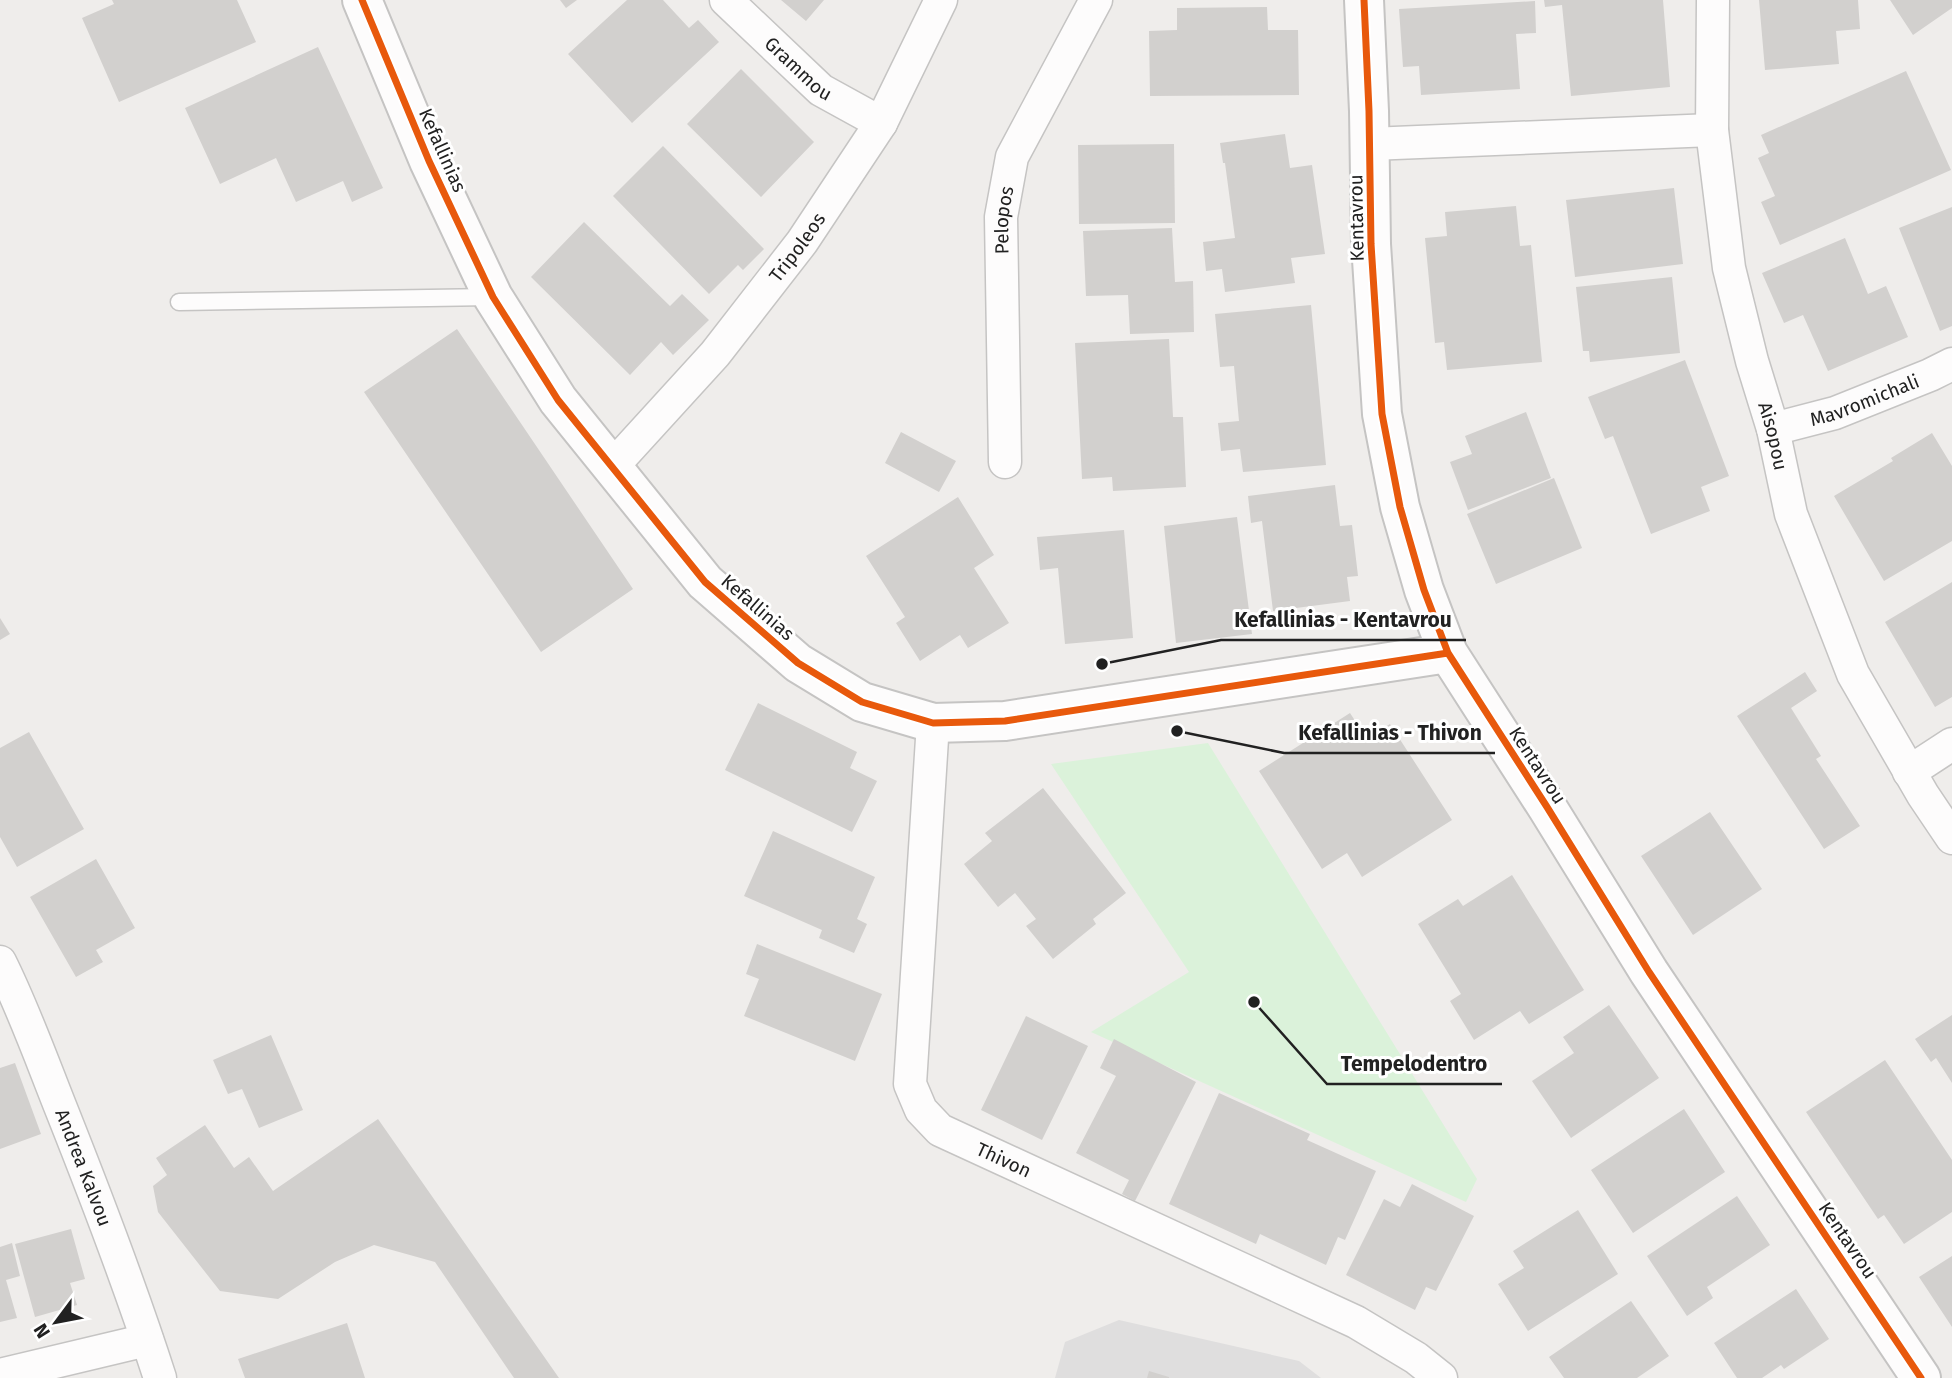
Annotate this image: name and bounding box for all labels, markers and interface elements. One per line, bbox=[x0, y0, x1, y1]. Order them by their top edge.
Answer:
street label: Grammou bbox=[760, 32, 836, 106]
street label: Kefallinias bbox=[414, 105, 471, 196]
street label: Kentavrou bbox=[1344, 174, 1369, 262]
street label: Pelopos bbox=[990, 184, 1018, 255]
street label: Tripoleos bbox=[764, 208, 830, 287]
street label: Mavromichali bbox=[1807, 370, 1923, 431]
street label: Aisopou bbox=[1753, 399, 1792, 472]
street label: Kefallinias bbox=[716, 569, 799, 645]
callout: Kefallinias - Kentavrou bbox=[1221, 598, 1466, 640]
text: Kefallinias - Kentavrou bbox=[1234, 607, 1452, 633]
callout: Kefallinias - Thivon bbox=[1284, 711, 1495, 753]
text: Kefallinias - Thivon bbox=[1298, 720, 1482, 746]
street label: Kentavrou bbox=[1504, 722, 1571, 808]
callout: Tempelodentro bbox=[1327, 1042, 1502, 1084]
text: Tempelodentro bbox=[1341, 1051, 1487, 1077]
street label: Andrea Kalvou bbox=[50, 1106, 117, 1229]
street label: Thivon bbox=[973, 1137, 1035, 1183]
street label: Kentavrou bbox=[1814, 1198, 1882, 1283]
north arrow bbox=[21, 1287, 91, 1357]
text: N bbox=[29, 1319, 55, 1342]

